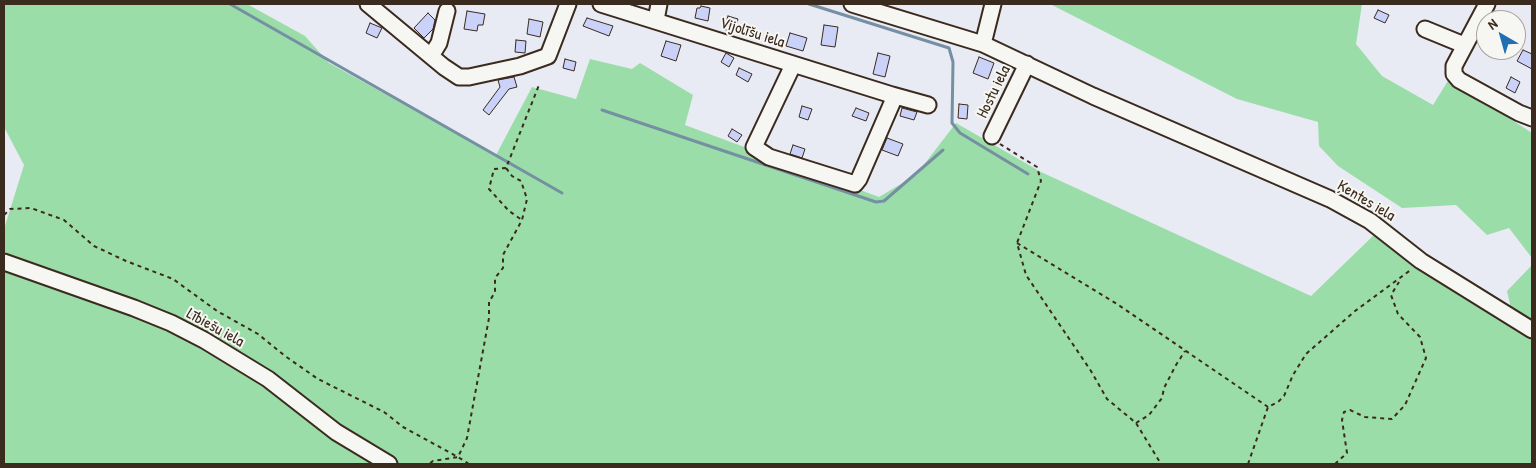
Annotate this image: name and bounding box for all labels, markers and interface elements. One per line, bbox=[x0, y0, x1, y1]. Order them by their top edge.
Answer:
north arrow bbox=[1476, 10, 1526, 60]
street label: Vijolīšu iela bbox=[717, 13, 787, 53]
text: N bbox=[1483, 14, 1501, 33]
street label: Hostu iela bbox=[973, 63, 1015, 121]
street label: Ķentes iela bbox=[1334, 176, 1398, 226]
street label: Lībiešu iela bbox=[183, 304, 247, 352]

